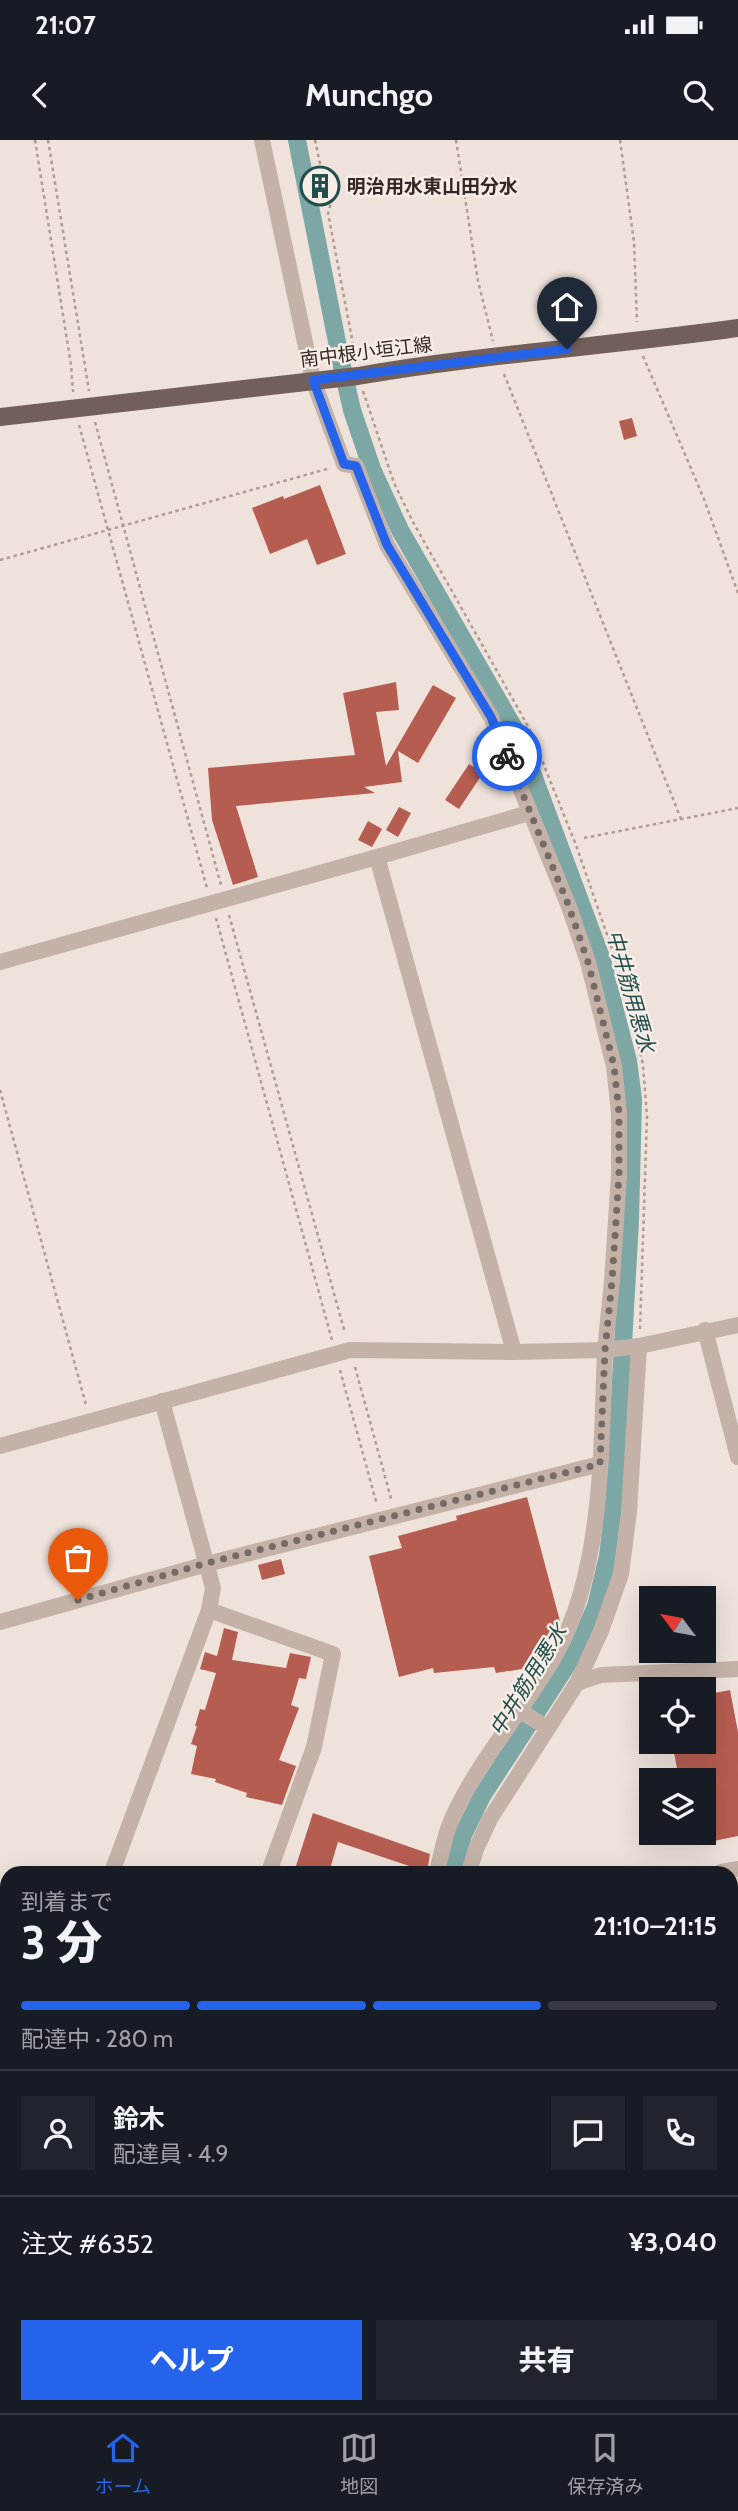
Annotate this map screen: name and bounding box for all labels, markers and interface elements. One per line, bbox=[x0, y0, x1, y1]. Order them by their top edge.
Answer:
text: 21:07 bbox=[35, 9, 96, 41]
text: Munchgo bbox=[305, 75, 433, 114]
icon: back bbox=[21, 76, 59, 114]
icon: search bbox=[679, 76, 717, 114]
building icon: 明治用水東山田分水 bbox=[299, 165, 341, 207]
place label: 明治用水東山田分水 bbox=[347, 175, 518, 198]
pin bbox=[537, 277, 597, 349]
icon: home bbox=[548, 288, 586, 326]
street label: 南中根小垣江線 bbox=[299, 332, 433, 372]
courier bbox=[472, 721, 542, 791]
icon: bike bbox=[488, 737, 526, 775]
water label: 中井筋用悪水 bbox=[602, 927, 661, 1057]
pin bbox=[48, 1528, 108, 1600]
icon: bag bbox=[59, 1539, 97, 1577]
north arrow bbox=[639, 1586, 716, 1662]
map controls bbox=[639, 1586, 716, 1845]
water label: 中井筋用悪水 bbox=[484, 1618, 573, 1740]
button: locate bbox=[639, 1677, 716, 1754]
button: layers bbox=[639, 1768, 716, 1845]
text: 到着まで bbox=[21, 1888, 113, 1916]
text: 21:10–21:15 bbox=[593, 1910, 717, 1942]
text: 3 分 bbox=[21, 1915, 102, 1971]
text: 配達中 · 280 m bbox=[21, 2025, 173, 2053]
button: person bbox=[21, 2096, 95, 2170]
button: chat bbox=[551, 2096, 625, 2170]
button: phone bbox=[643, 2096, 717, 2170]
text: 鈴木 bbox=[113, 2103, 165, 2135]
text: 配達員 · 4.9 bbox=[113, 2140, 229, 2168]
text: ¥3,040 bbox=[629, 2226, 717, 2258]
text: 注文 #6352 bbox=[21, 2228, 154, 2260]
button: ヘルプ bbox=[21, 2320, 362, 2400]
button: 共有 bbox=[376, 2320, 717, 2400]
tab: ホーム bbox=[95, 2429, 151, 2498]
tab: 地図 bbox=[340, 2429, 378, 2498]
tab: 保存済み bbox=[567, 2429, 643, 2498]

